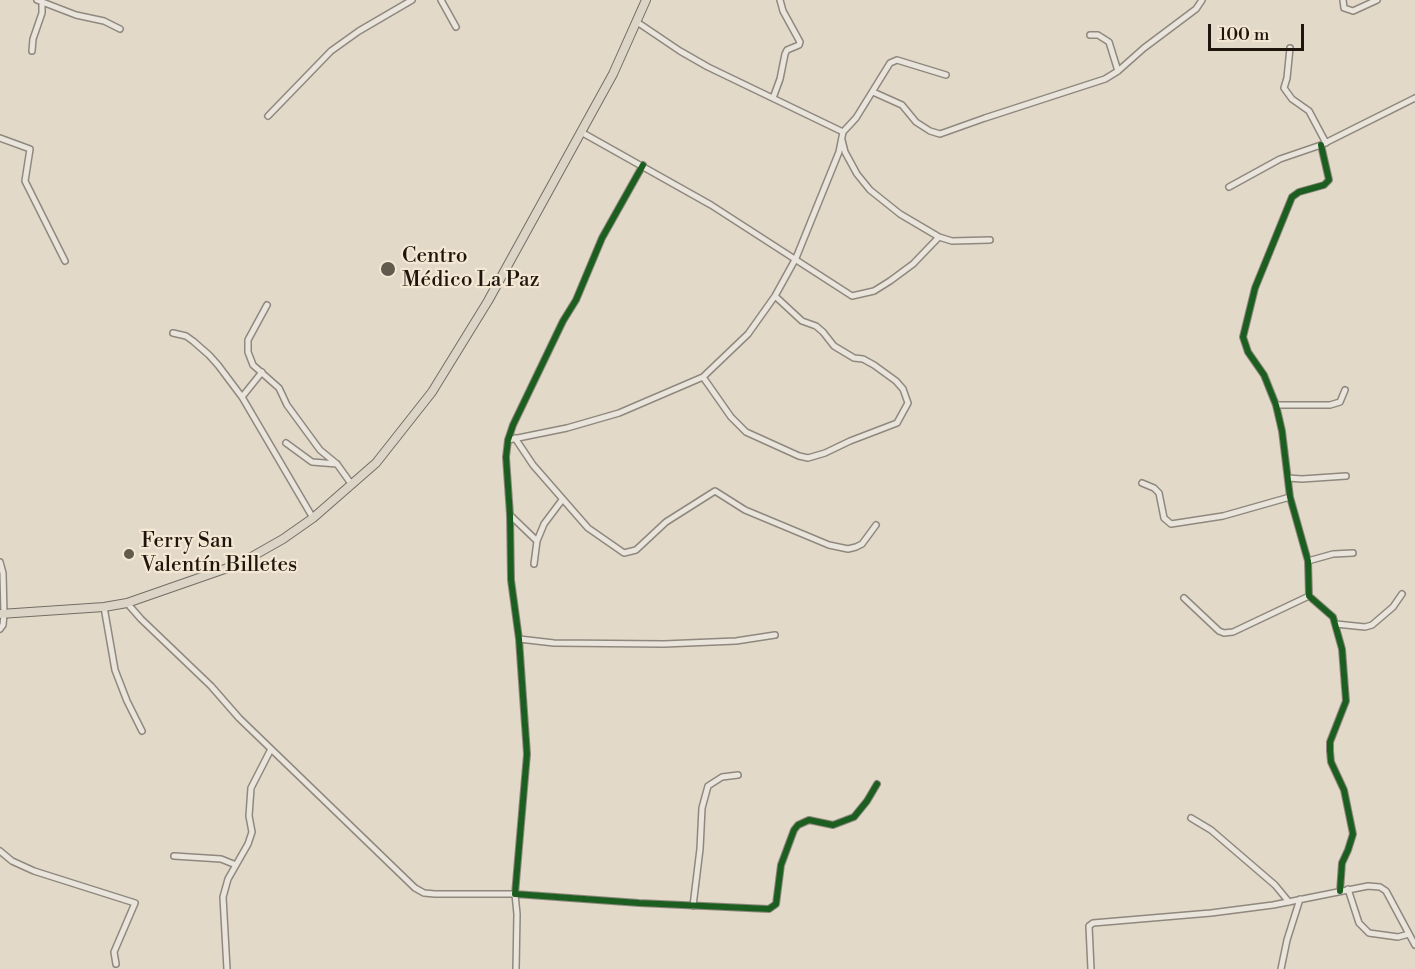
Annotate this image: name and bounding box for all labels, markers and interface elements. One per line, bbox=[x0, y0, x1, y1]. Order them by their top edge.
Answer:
scale bar bbox=[1211, 12, 1307, 50]
text: 100 m bbox=[1219, 23, 1270, 46]
place label: Centro Médico La Paz bbox=[402, 244, 540, 294]
marker: Centro Médico La Paz bbox=[379, 260, 397, 278]
place label: Ferry San Valentín Billetes bbox=[141, 529, 297, 579]
marker: Ferry San Valentín Billetes bbox=[122, 547, 136, 561]

